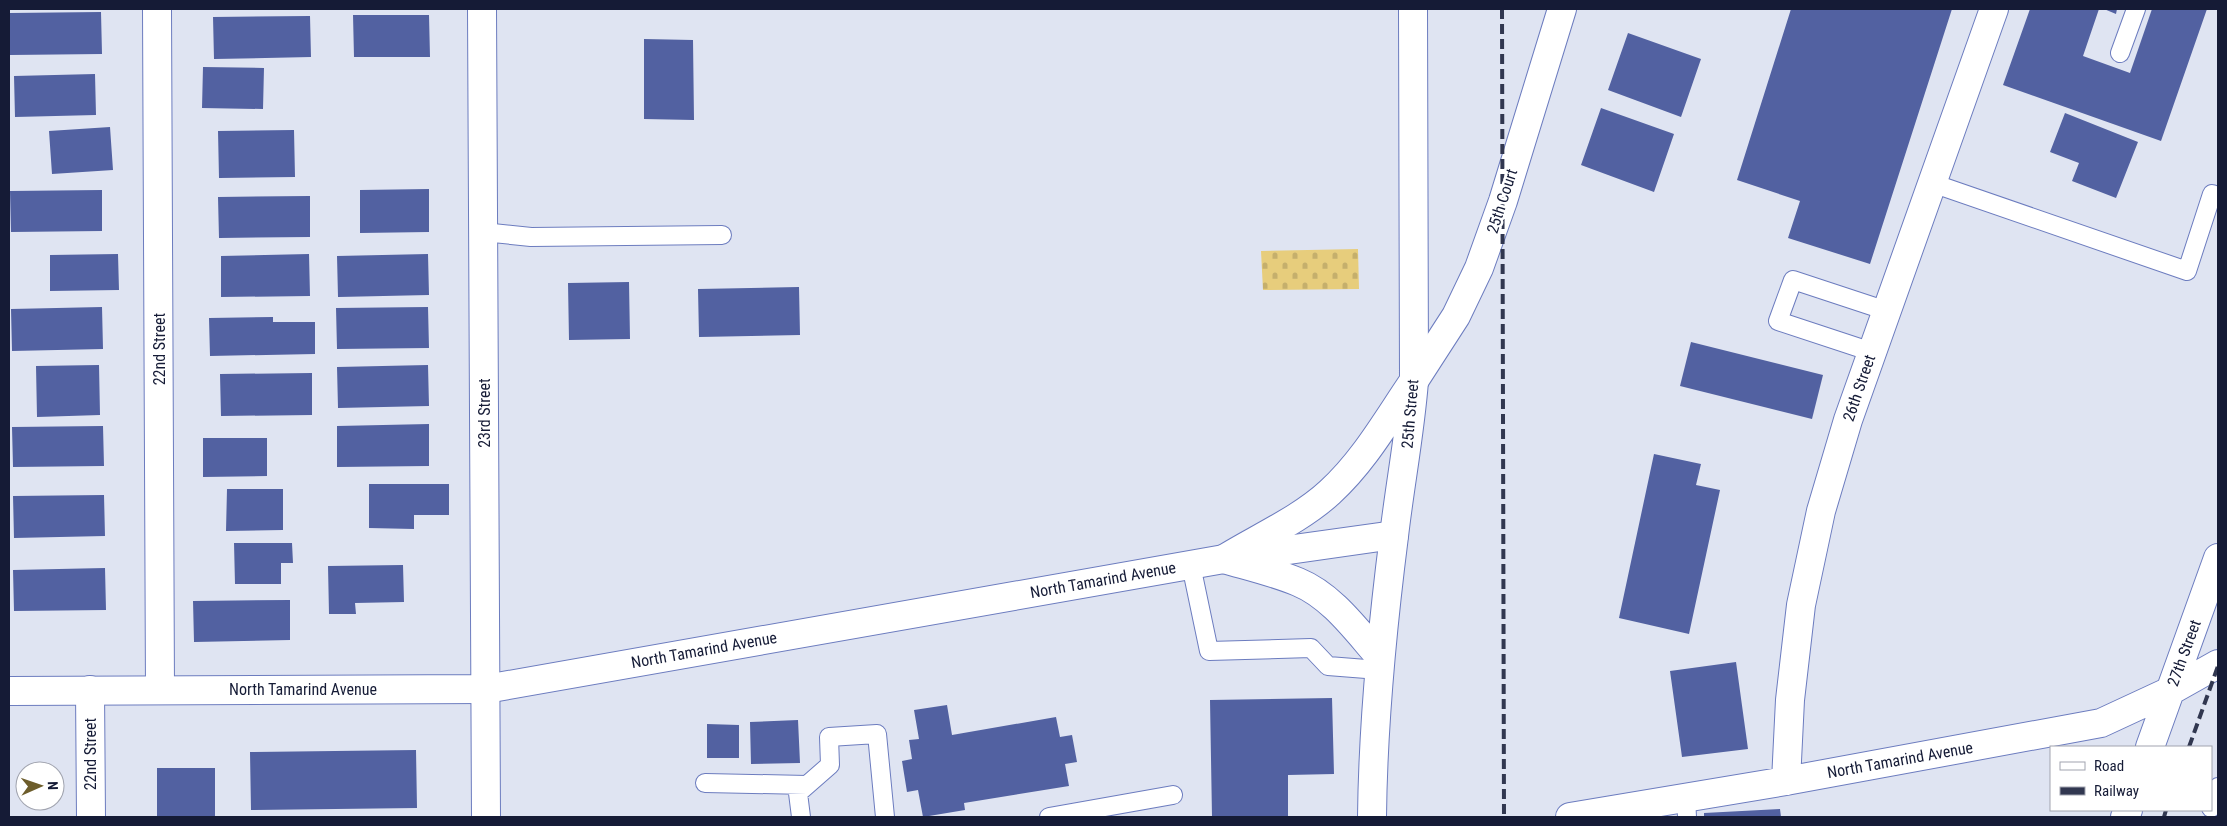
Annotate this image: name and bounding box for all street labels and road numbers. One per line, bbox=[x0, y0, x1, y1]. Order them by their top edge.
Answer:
street label: 25th Court bbox=[1483, 166, 1521, 236]
street label: 22nd Street bbox=[150, 312, 169, 385]
street label: 26th Street bbox=[1839, 352, 1879, 424]
street label: 23rd Street bbox=[475, 378, 494, 448]
street label: 25th Street bbox=[1398, 378, 1423, 449]
street label: North Tamarind Avenue bbox=[1029, 558, 1177, 602]
street label: 27th Street bbox=[2163, 617, 2205, 689]
street label: North Tamarind Avenue bbox=[630, 628, 778, 672]
street label: North Tamarind Avenue bbox=[229, 680, 377, 699]
street label: 22nd Street bbox=[81, 717, 100, 790]
street label: North Tamarind Avenue bbox=[1826, 738, 1974, 782]

